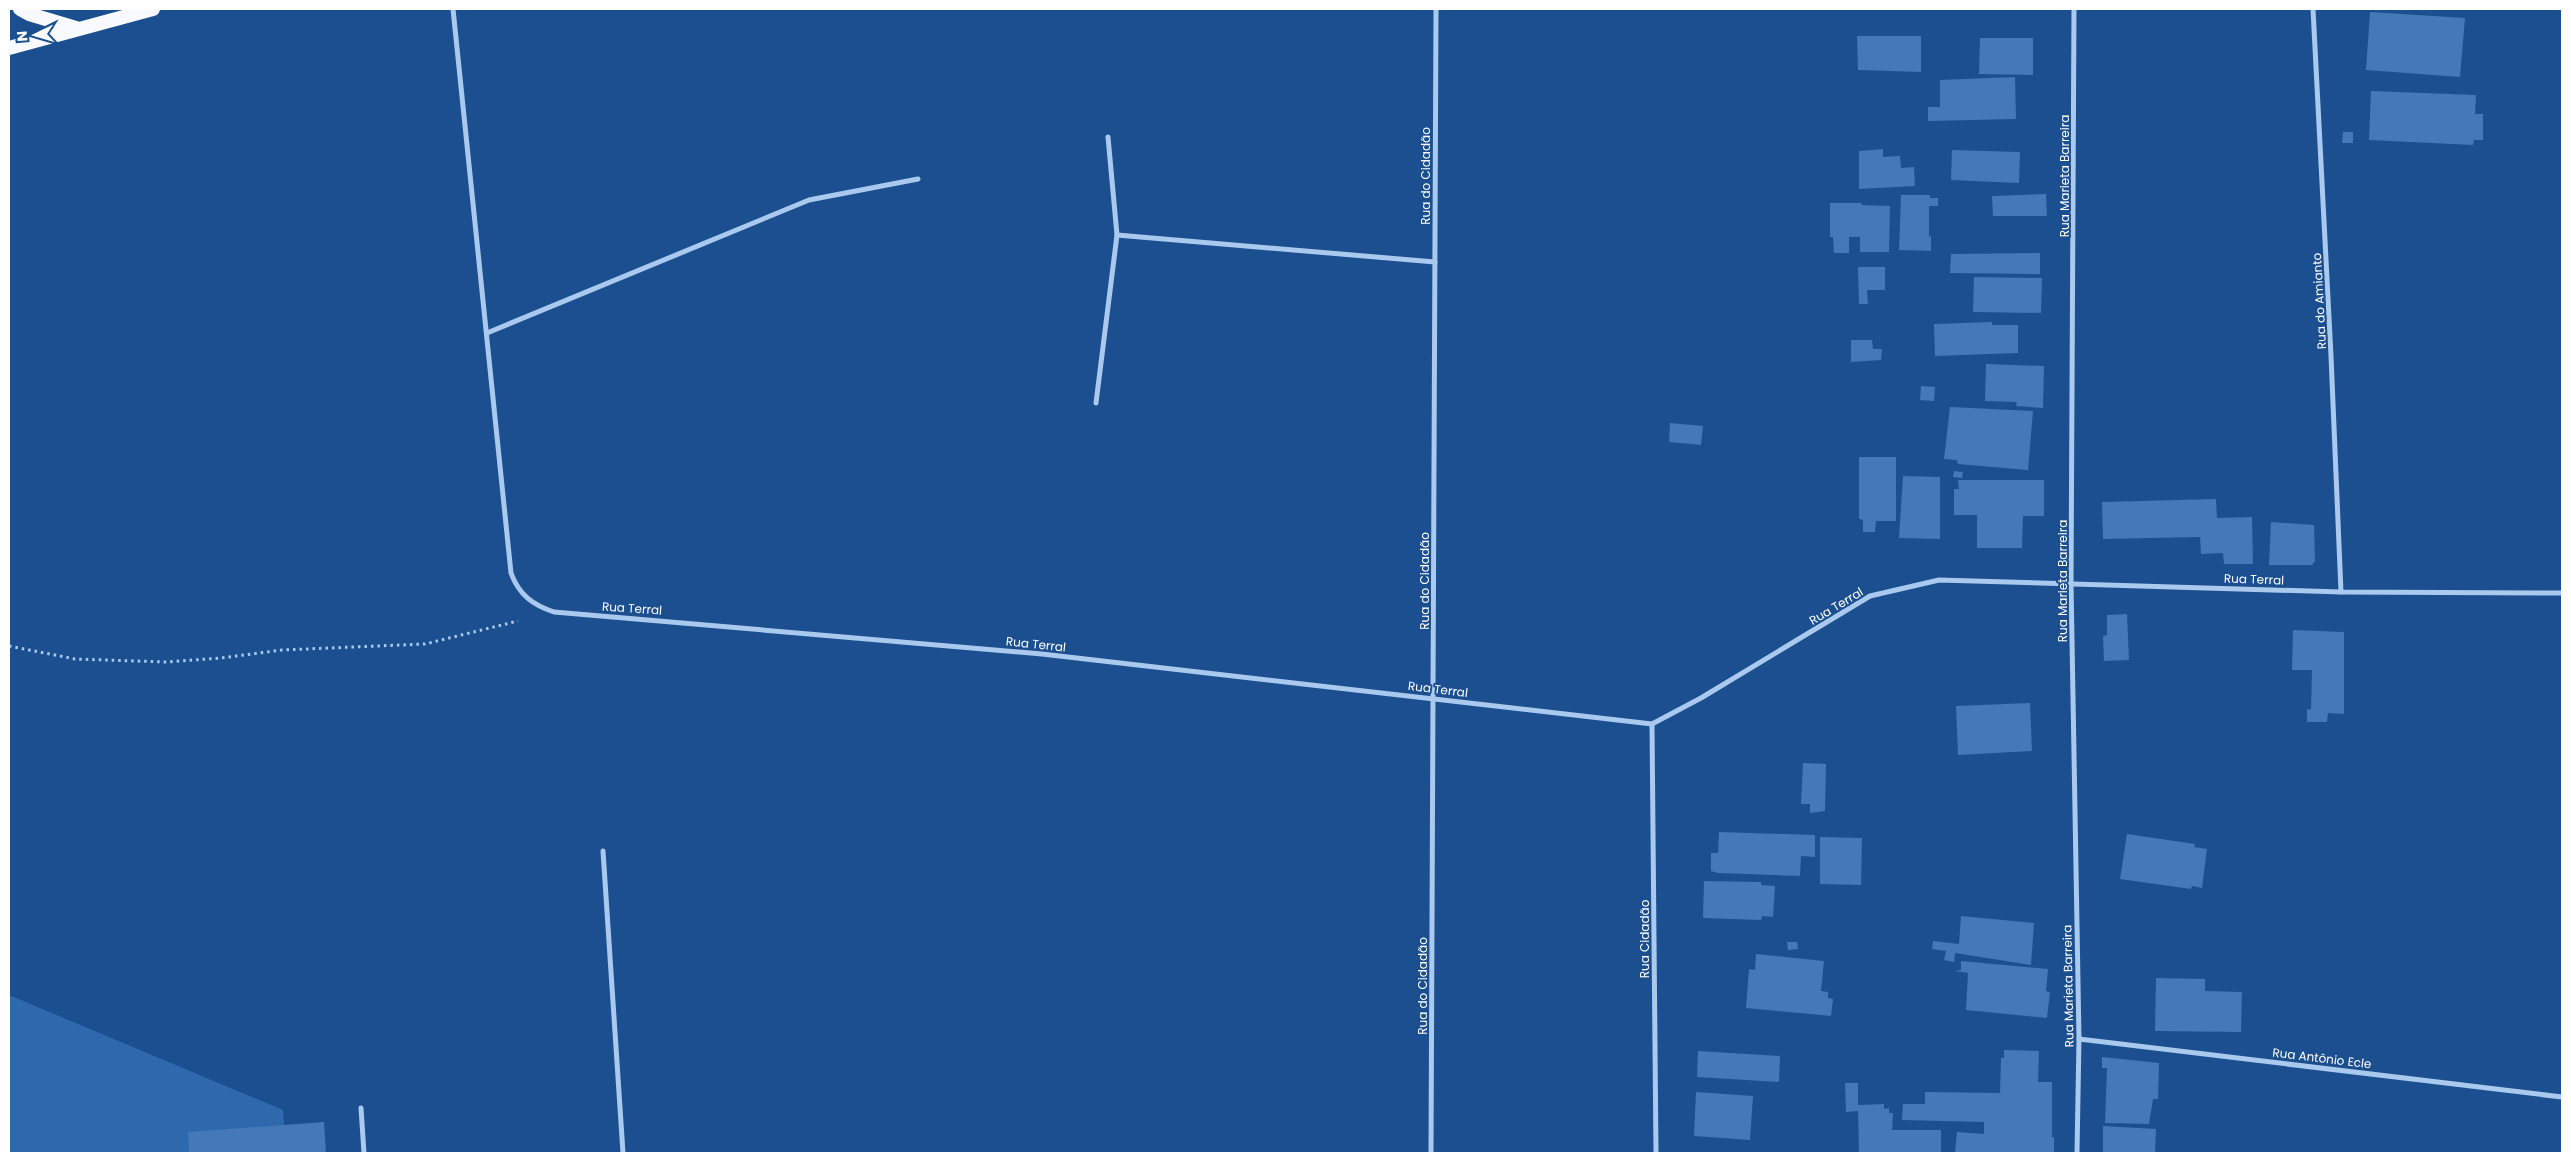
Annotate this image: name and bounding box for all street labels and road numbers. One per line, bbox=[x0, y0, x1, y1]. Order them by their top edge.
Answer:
street label: Rua Marieta Barreira bbox=[2056, 115, 2073, 237]
street label: Rua do Cidadão bbox=[1417, 127, 1434, 225]
street label: Rua do Amianto bbox=[2308, 252, 2330, 350]
street label: Rua Marieta Barreira bbox=[2054, 520, 2071, 642]
street label: Rua do Cidadão bbox=[1416, 532, 1433, 630]
street label: Rua Terral bbox=[2224, 569, 2284, 589]
street label: Rua Terral bbox=[1806, 583, 1866, 629]
street label: Rua Terral bbox=[601, 597, 663, 619]
street label: Rua Terral bbox=[1005, 632, 1067, 656]
street label: Rua Terral bbox=[1407, 677, 1469, 701]
street label: Rua Cidadão bbox=[1636, 899, 1653, 978]
street label: Rua Marieta Barreira bbox=[2058, 925, 2078, 1047]
street label: Rua do Cidadão bbox=[1414, 937, 1431, 1035]
street label: Rua Antônio Ecle bbox=[2272, 1044, 2372, 1072]

